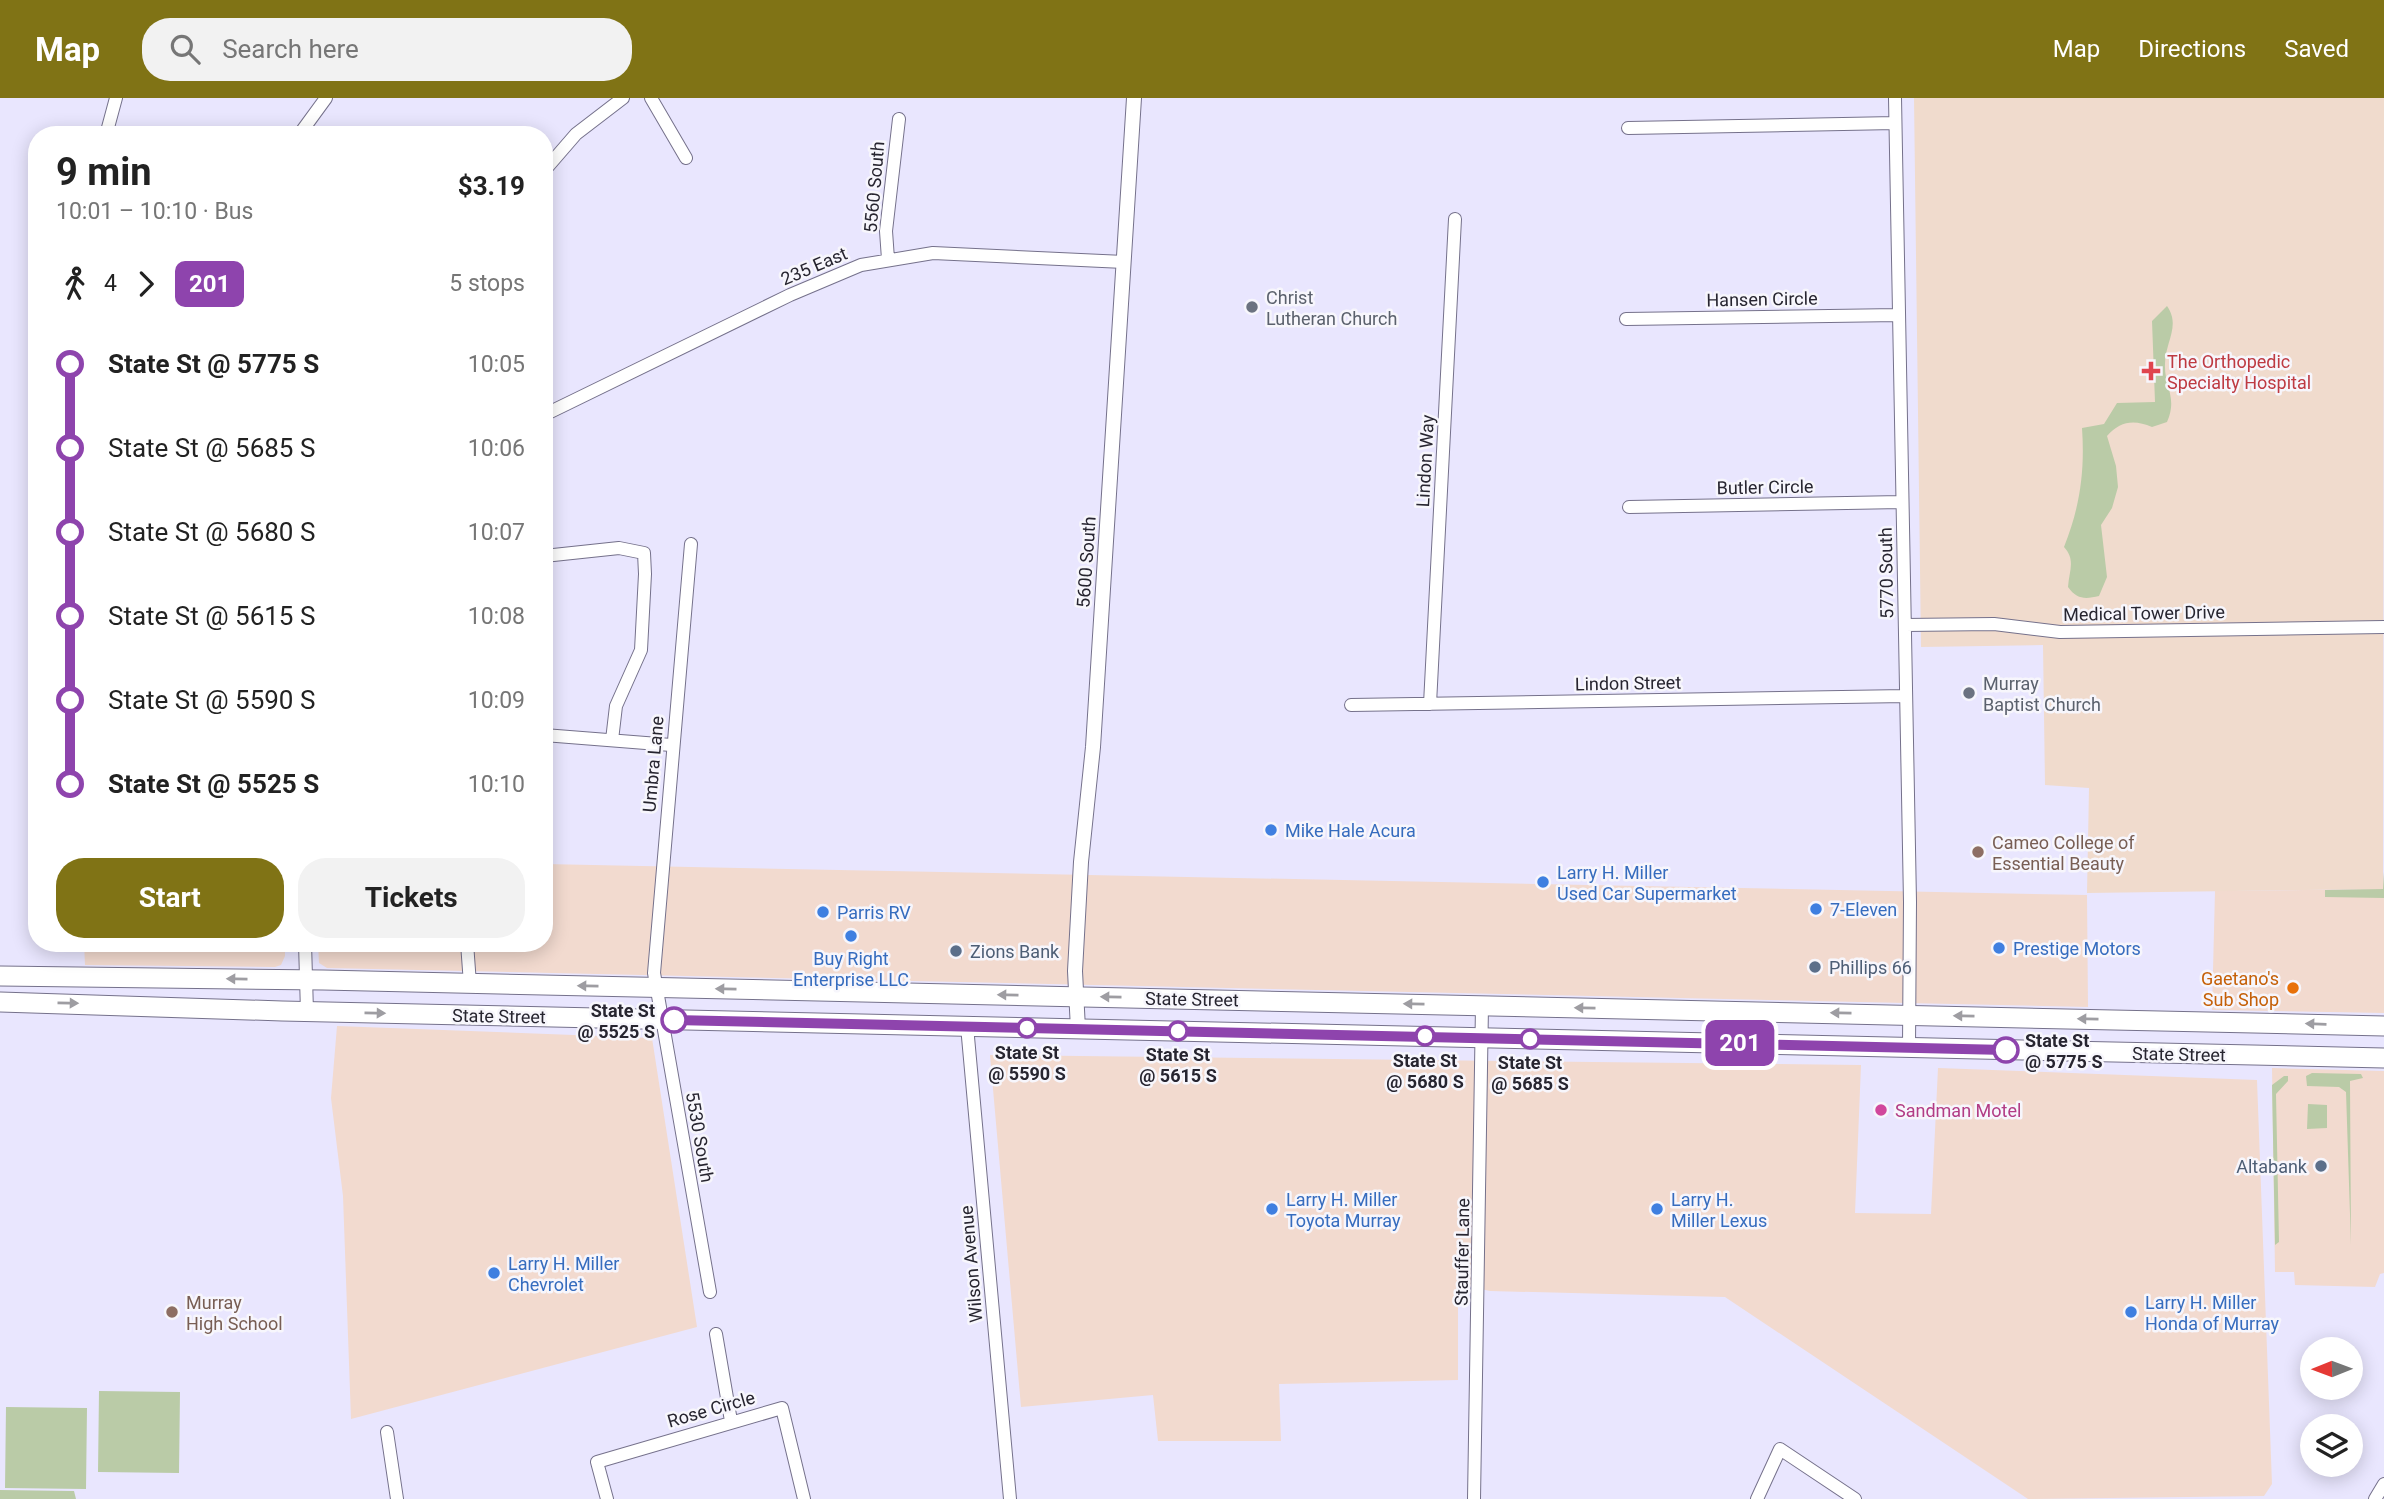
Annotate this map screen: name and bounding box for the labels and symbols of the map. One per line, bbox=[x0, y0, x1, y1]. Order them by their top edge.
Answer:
street label: 5560 South bbox=[860, 140, 888, 234]
street label: 235 East bbox=[778, 243, 850, 289]
place label: Christ Lutheran Church bbox=[1266, 287, 1397, 329]
street label: Hansen Circle bbox=[1706, 288, 1818, 310]
marker: Christ Lutheran Church bbox=[1244, 299, 1260, 315]
place label: The Orthopedic Specialty Hospital bbox=[2167, 351, 2311, 393]
marker: The Orthopedic Specialty Hospital bbox=[2141, 361, 2161, 381]
street label: Lindon Way bbox=[1412, 414, 1438, 508]
street label: Butler Circle bbox=[1716, 476, 1814, 498]
street label: 5600 South bbox=[1072, 516, 1100, 608]
street label: 5770 South bbox=[1875, 527, 1897, 619]
street label: Medical Tower Drive bbox=[2063, 601, 2225, 625]
street label: Lindon Street bbox=[1575, 672, 1681, 694]
place label: Murray Baptist Church bbox=[1983, 673, 2101, 715]
marker: Murray Baptist Church bbox=[1961, 685, 1977, 701]
street label: Umbra Lane bbox=[638, 715, 668, 813]
place label: Mike Hale Acura bbox=[1285, 820, 1416, 841]
marker: Mike Hale Acura bbox=[1263, 822, 1279, 838]
place label: Cameo College of Essential Beauty bbox=[1992, 832, 2135, 874]
marker: Cameo College of Essential Beauty bbox=[1970, 844, 1986, 860]
place label: Larry H. Miller Used Car Supermarket bbox=[1557, 862, 1737, 904]
marker: Larry H. Miller Used Car Supermarket bbox=[1535, 874, 1551, 890]
place label: 7-Eleven bbox=[1830, 899, 1897, 920]
marker: 7-Eleven bbox=[1808, 901, 1824, 917]
place label: Parris RV bbox=[837, 902, 911, 923]
marker: Parris RV bbox=[815, 904, 831, 920]
marker: Buy Right Enterprise LLC bbox=[843, 928, 859, 944]
place label: Prestige Motors bbox=[2013, 938, 2141, 959]
marker: Prestige Motors bbox=[1991, 940, 2007, 956]
place label: Zions Bank bbox=[970, 941, 1060, 962]
marker: Zions Bank bbox=[948, 943, 964, 959]
place label: Buy Right Enterprise LLC bbox=[793, 948, 909, 990]
place label: Phillips 66 bbox=[1829, 957, 1912, 978]
marker: Phillips 66 bbox=[1807, 959, 1823, 975]
place label: Gaetano's Sub Shop bbox=[2201, 968, 2279, 1010]
one-way arrow bbox=[226, 974, 248, 985]
one-way arrow bbox=[577, 980, 599, 992]
marker: Gaetano's Sub Shop bbox=[2285, 980, 2301, 996]
one-way arrow bbox=[715, 983, 737, 995]
street label: State Street bbox=[1145, 988, 1239, 1010]
one-way arrow bbox=[997, 990, 1019, 1001]
one-way arrow bbox=[1100, 992, 1122, 1003]
one-way arrow bbox=[57, 997, 79, 1009]
one-way arrow bbox=[1402, 998, 1424, 1010]
place label: State St @ 5525 S bbox=[578, 1000, 655, 1042]
one-way arrow bbox=[1574, 1002, 1596, 1014]
street label: State Street bbox=[452, 1005, 546, 1027]
one-way arrow bbox=[364, 1007, 386, 1019]
marker: State St @ 5525 S bbox=[661, 1007, 687, 1033]
one-way arrow bbox=[1830, 1008, 1852, 1019]
one-way arrow bbox=[1953, 1011, 1975, 1022]
one-way arrow bbox=[2077, 1013, 2099, 1025]
marker: State St @ 5590 S bbox=[1017, 1018, 1037, 1038]
one-way arrow bbox=[2305, 1019, 2327, 1030]
line badge: 201 bbox=[1700, 1020, 1780, 1066]
marker: State St @ 5615 S bbox=[1168, 1021, 1188, 1041]
marker: State St @ 5680 S bbox=[1415, 1026, 1435, 1046]
marker: State St @ 5685 S bbox=[1520, 1029, 1540, 1049]
place label: State St @ 5775 S bbox=[2025, 1030, 2102, 1072]
marker: State St @ 5775 S bbox=[1993, 1037, 2019, 1063]
place label: State St @ 5590 S bbox=[988, 1042, 1066, 1084]
street label: State Street bbox=[2132, 1043, 2226, 1065]
place label: State St @ 5615 S bbox=[1139, 1044, 1217, 1086]
place label: State St @ 5680 S bbox=[1386, 1050, 1464, 1092]
place label: State St @ 5685 S bbox=[1491, 1052, 1569, 1094]
street label: 5530 South bbox=[682, 1090, 718, 1184]
place label: Sandman Motel bbox=[1895, 1100, 2021, 1121]
marker: Sandman Motel bbox=[1873, 1102, 1889, 1118]
place label: Altabank bbox=[2236, 1156, 2308, 1177]
marker: Altabank bbox=[2313, 1158, 2329, 1174]
place label: Larry H. Miller Toyota Murray bbox=[1286, 1189, 1401, 1231]
place label: Larry H. Miller Lexus bbox=[1671, 1189, 1767, 1231]
street label: Stauffer Lane bbox=[1451, 1198, 1473, 1306]
marker: Larry H. Miller Toyota Murray bbox=[1264, 1201, 1280, 1217]
marker: Larry H. Miller Lexus bbox=[1649, 1201, 1665, 1217]
street label: Wilson Avenue bbox=[955, 1205, 987, 1323]
place label: Larry H. Miller Chevrolet bbox=[508, 1253, 619, 1295]
marker: Larry H. Miller Chevrolet bbox=[486, 1265, 502, 1281]
place label: Murray High School bbox=[186, 1292, 283, 1334]
place label: Larry H. Miller Honda of Murray bbox=[2145, 1292, 2280, 1334]
marker: Murray High School bbox=[164, 1304, 180, 1320]
marker: Larry H. Miller Honda of Murray bbox=[2123, 1304, 2139, 1320]
north arrow bbox=[2300, 1337, 2362, 1400]
street label: Rose Circle bbox=[665, 1386, 757, 1432]

